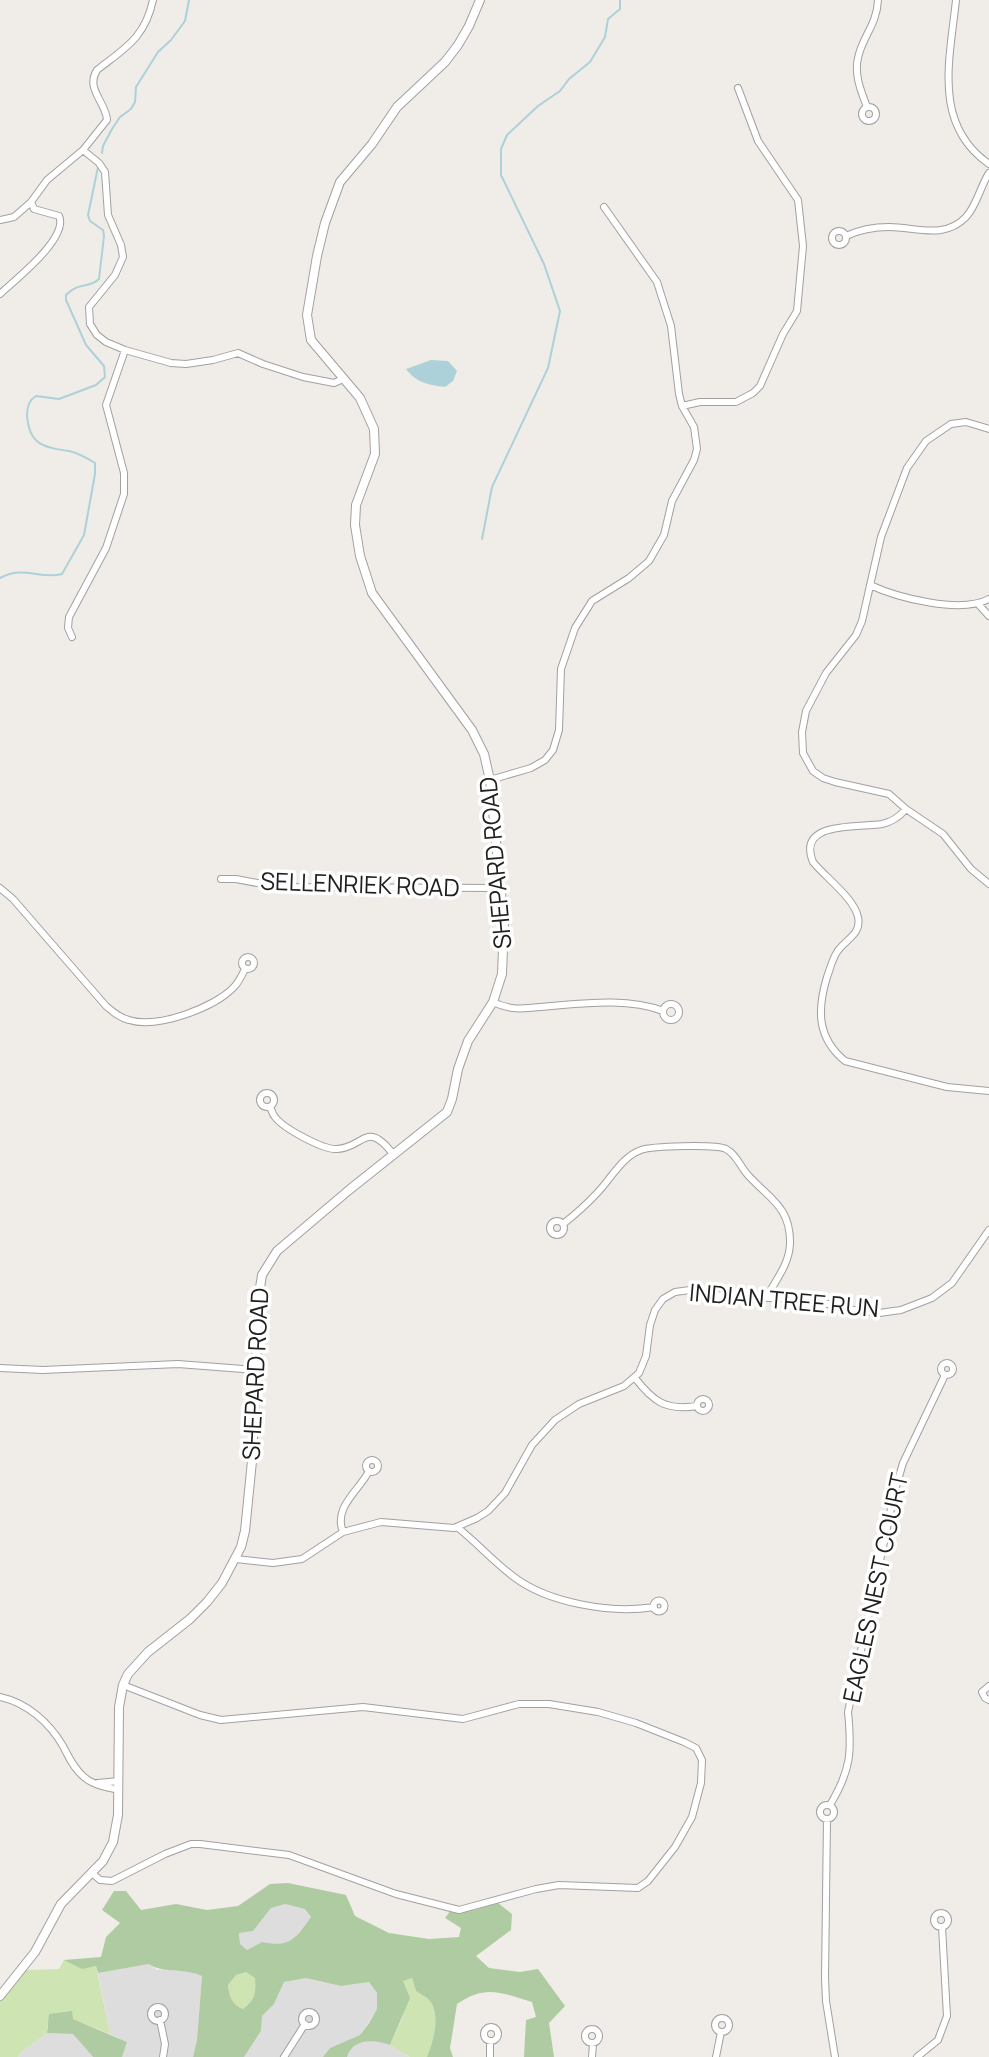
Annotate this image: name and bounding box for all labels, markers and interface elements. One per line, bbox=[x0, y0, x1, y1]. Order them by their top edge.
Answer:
street label: SHEPARD ROAD bbox=[471, 776, 518, 951]
street label: SELLENRIEK ROAD bbox=[260, 864, 460, 903]
street label: INDIAN TREE RUN bbox=[688, 1275, 880, 1324]
street label: SHEPARD ROAD bbox=[234, 1287, 276, 1461]
street label: EAGLES NEST COURT bbox=[834, 1469, 915, 1705]

